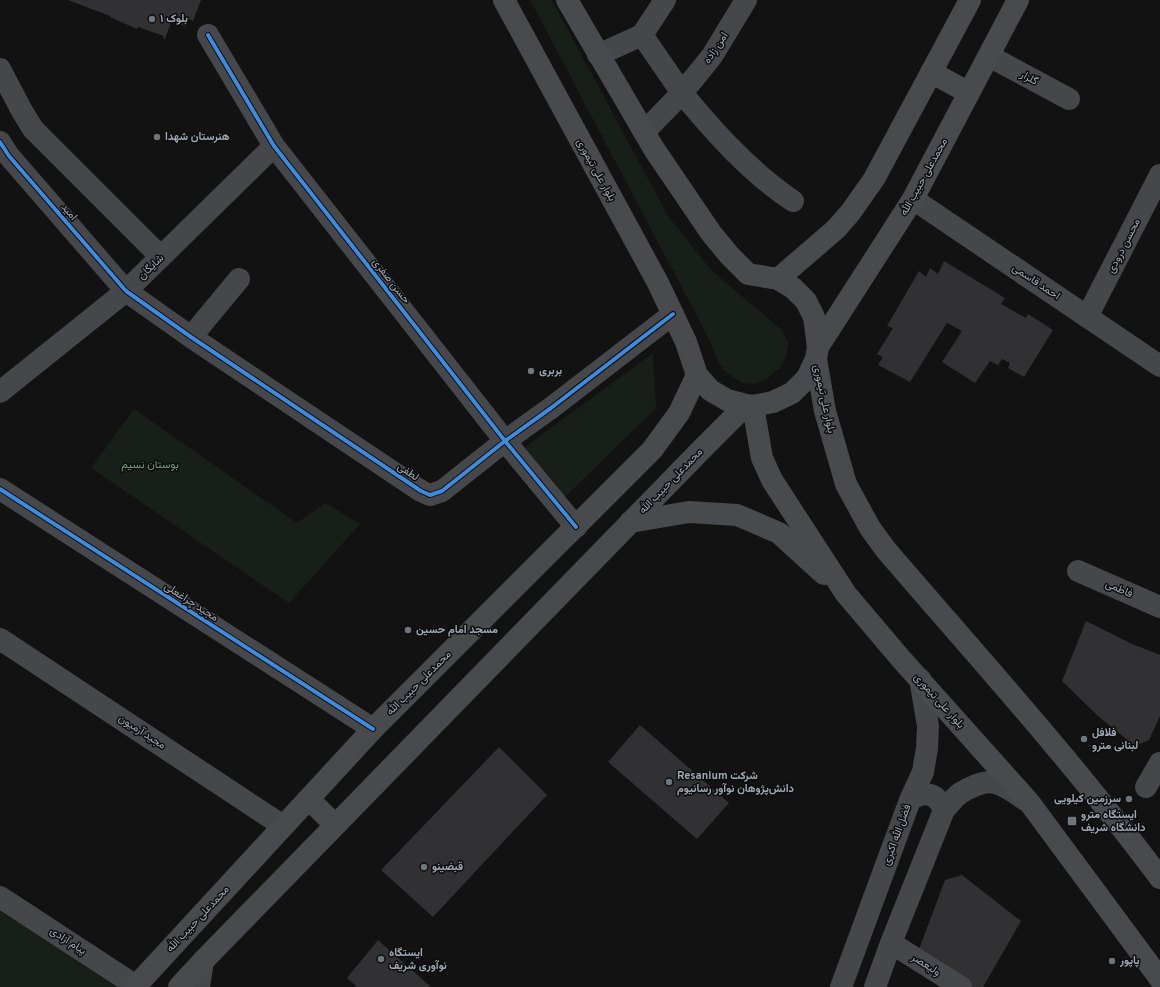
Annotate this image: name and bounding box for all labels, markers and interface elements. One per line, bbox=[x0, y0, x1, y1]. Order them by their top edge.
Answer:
place label: بلوک ۱ bbox=[160, 12, 188, 26]
marker: بلوک ۱ bbox=[147, 14, 157, 24]
street label: امن زاده bbox=[700, 30, 732, 66]
street label: گلزار bbox=[1017, 67, 1040, 89]
place label: هنرستان شهدا bbox=[165, 130, 230, 144]
marker: هنرستان شهدا bbox=[152, 132, 162, 142]
street label: بلوار علی تیموری bbox=[573, 136, 619, 204]
street label: محمدعلی حبیب الله bbox=[897, 136, 951, 218]
street label: امید bbox=[58, 201, 80, 223]
street label: محسن درودی bbox=[1104, 216, 1144, 276]
street label: شایگان bbox=[135, 251, 167, 283]
street label: حسن صفری bbox=[369, 255, 413, 307]
street label: احمد قاسمی bbox=[1009, 261, 1063, 303]
place label: بربری bbox=[539, 364, 562, 378]
street label: بلوار علی تیموری bbox=[810, 364, 838, 434]
marker: بربری bbox=[526, 366, 536, 376]
street label: محمدعلی حبیب الله bbox=[636, 445, 706, 517]
park label: بوستان نسیم bbox=[121, 458, 179, 472]
street label: لطفی bbox=[394, 460, 422, 484]
street label: فاطمی bbox=[1103, 577, 1135, 601]
street label: مجید چراغعلی bbox=[161, 579, 221, 625]
place label: مسجد امام حسین bbox=[416, 623, 498, 637]
marker: مسجد امام حسین bbox=[403, 625, 413, 635]
street label: محمدعلی حبیب الله bbox=[384, 647, 455, 718]
street label: بلوار علی تیموری bbox=[911, 670, 967, 732]
street label: مجید آرمیون bbox=[116, 711, 169, 753]
place label: فلافل لبنانی مترو bbox=[1092, 726, 1138, 753]
marker: فلافل لبنانی مترو bbox=[1079, 734, 1089, 744]
place label: Resanium شرکت دانش‌پژوهان نوآور رسانیوم bbox=[677, 769, 795, 796]
marker: Resanium شرکت دانش‌پژوهان نوآور رسانیوم bbox=[664, 777, 674, 787]
place label: سرزمین کیلویی bbox=[1054, 792, 1121, 806]
marker: سرزمین کیلویی bbox=[1124, 794, 1134, 804]
street label: فضل الله اکبری bbox=[879, 802, 915, 868]
place label: ایستگاه مترو دانشگاه شریف bbox=[1081, 808, 1146, 835]
marker: ایستگاه مترو دانشگاه شریف bbox=[1066, 815, 1078, 827]
place label: قبضینو bbox=[432, 860, 463, 874]
marker: قبضینو bbox=[419, 862, 429, 872]
street label: محمدعلی حبیب الله bbox=[163, 883, 233, 955]
street label: پیام آزادی bbox=[47, 924, 89, 958]
place label: ایستگاه نوآوری شریف bbox=[389, 946, 447, 973]
street label: ولیعصر bbox=[908, 950, 943, 979]
marker: ایستگاه نوآوری شریف bbox=[376, 954, 386, 964]
place label: پاپور bbox=[1119, 954, 1140, 968]
marker: پاپور bbox=[1107, 956, 1117, 966]

